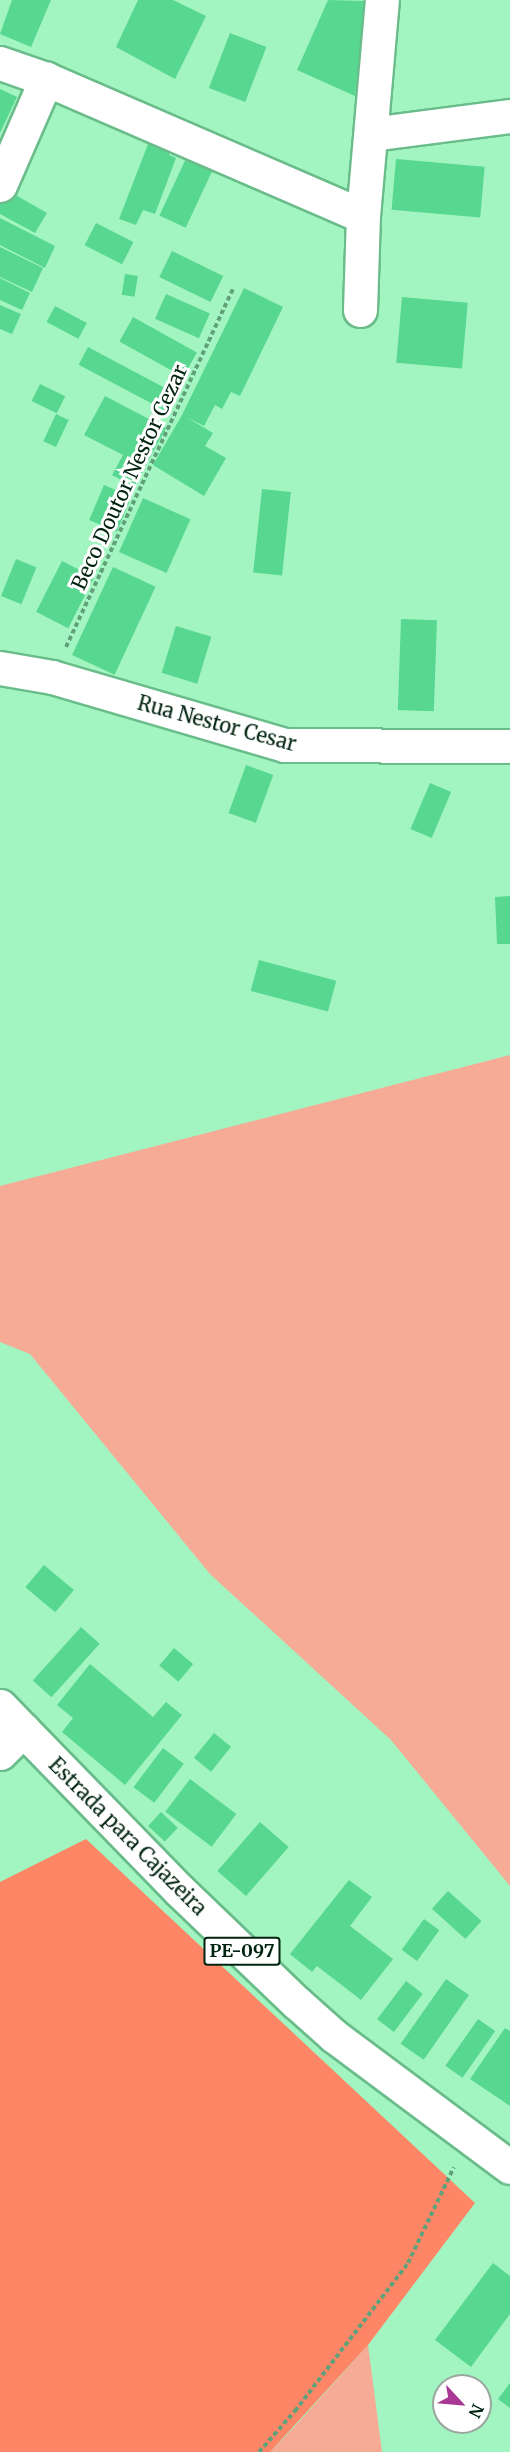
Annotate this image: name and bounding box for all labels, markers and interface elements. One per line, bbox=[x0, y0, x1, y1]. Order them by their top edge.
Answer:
street label: Beco Doutor Nestor Cezar bbox=[66, 360, 192, 594]
street label: Rua Nestor Cesar bbox=[135, 690, 299, 756]
street label: Estrada para Cajazeira bbox=[44, 1752, 212, 1920]
road number: PE-097 bbox=[203, 1936, 281, 1966]
north arrow bbox=[432, 2374, 492, 2434]
text: N bbox=[465, 2401, 488, 2421]

